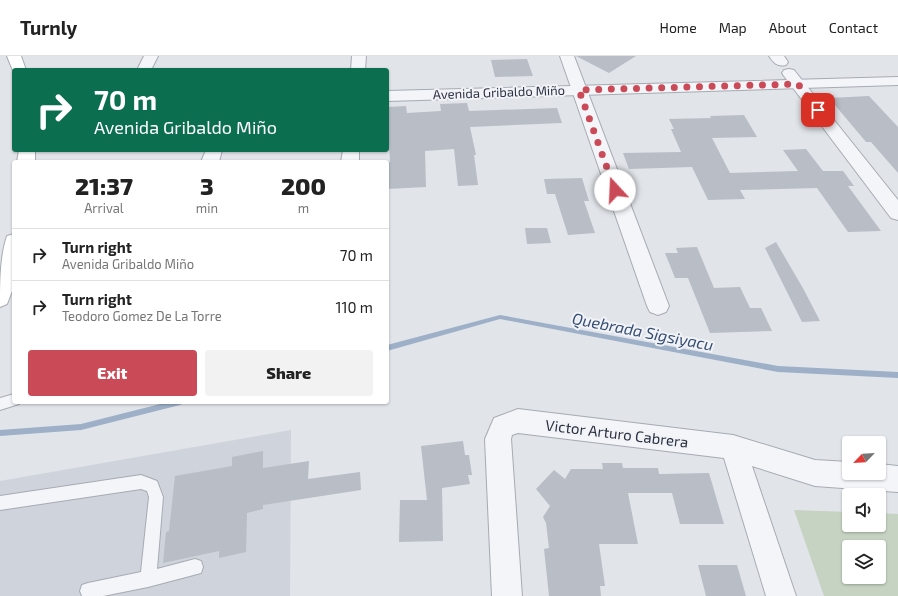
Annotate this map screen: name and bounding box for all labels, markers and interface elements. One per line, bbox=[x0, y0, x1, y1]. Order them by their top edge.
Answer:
text: Turnly bbox=[20, 16, 77, 39]
text: Home bbox=[660, 19, 697, 36]
text: Map bbox=[719, 19, 747, 36]
text: About bbox=[769, 19, 807, 36]
text: Contact bbox=[829, 19, 878, 36]
text: 70 m bbox=[94, 82, 157, 116]
street label: Avenida Gribaldo Miño bbox=[433, 82, 565, 102]
icon: right bbox=[28, 84, 80, 136]
pin bbox=[801, 93, 835, 127]
icon: arrive bbox=[807, 99, 829, 121]
text: Avenida Gribaldo Miño bbox=[94, 116, 277, 138]
position arrow bbox=[594, 169, 636, 211]
text: 21:37 bbox=[75, 171, 133, 200]
text: 3 bbox=[200, 171, 214, 200]
text: 200 bbox=[281, 171, 326, 200]
text: Arrival bbox=[84, 200, 124, 216]
text: min bbox=[196, 200, 218, 216]
text: m bbox=[298, 200, 309, 216]
text: Turn right bbox=[62, 238, 132, 256]
icon: right bbox=[28, 244, 50, 266]
text: 70 m bbox=[340, 246, 373, 264]
text: Avenida Gribaldo Miño bbox=[62, 256, 194, 272]
text: Turn right bbox=[62, 290, 132, 308]
icon: right bbox=[28, 296, 50, 318]
text: 110 m bbox=[336, 298, 373, 316]
text: Teodoro Gomez De La Torre bbox=[62, 308, 222, 324]
water label: Quebrada Sigsiyacu bbox=[571, 308, 715, 355]
button: Exit bbox=[28, 350, 197, 396]
button: Share bbox=[205, 350, 373, 396]
street label: Victor Arturo Cabrera bbox=[545, 415, 689, 451]
north arrow bbox=[842, 436, 886, 480]
map controls bbox=[842, 436, 886, 584]
button: sound bbox=[842, 488, 886, 532]
button: layers bbox=[842, 540, 886, 584]

